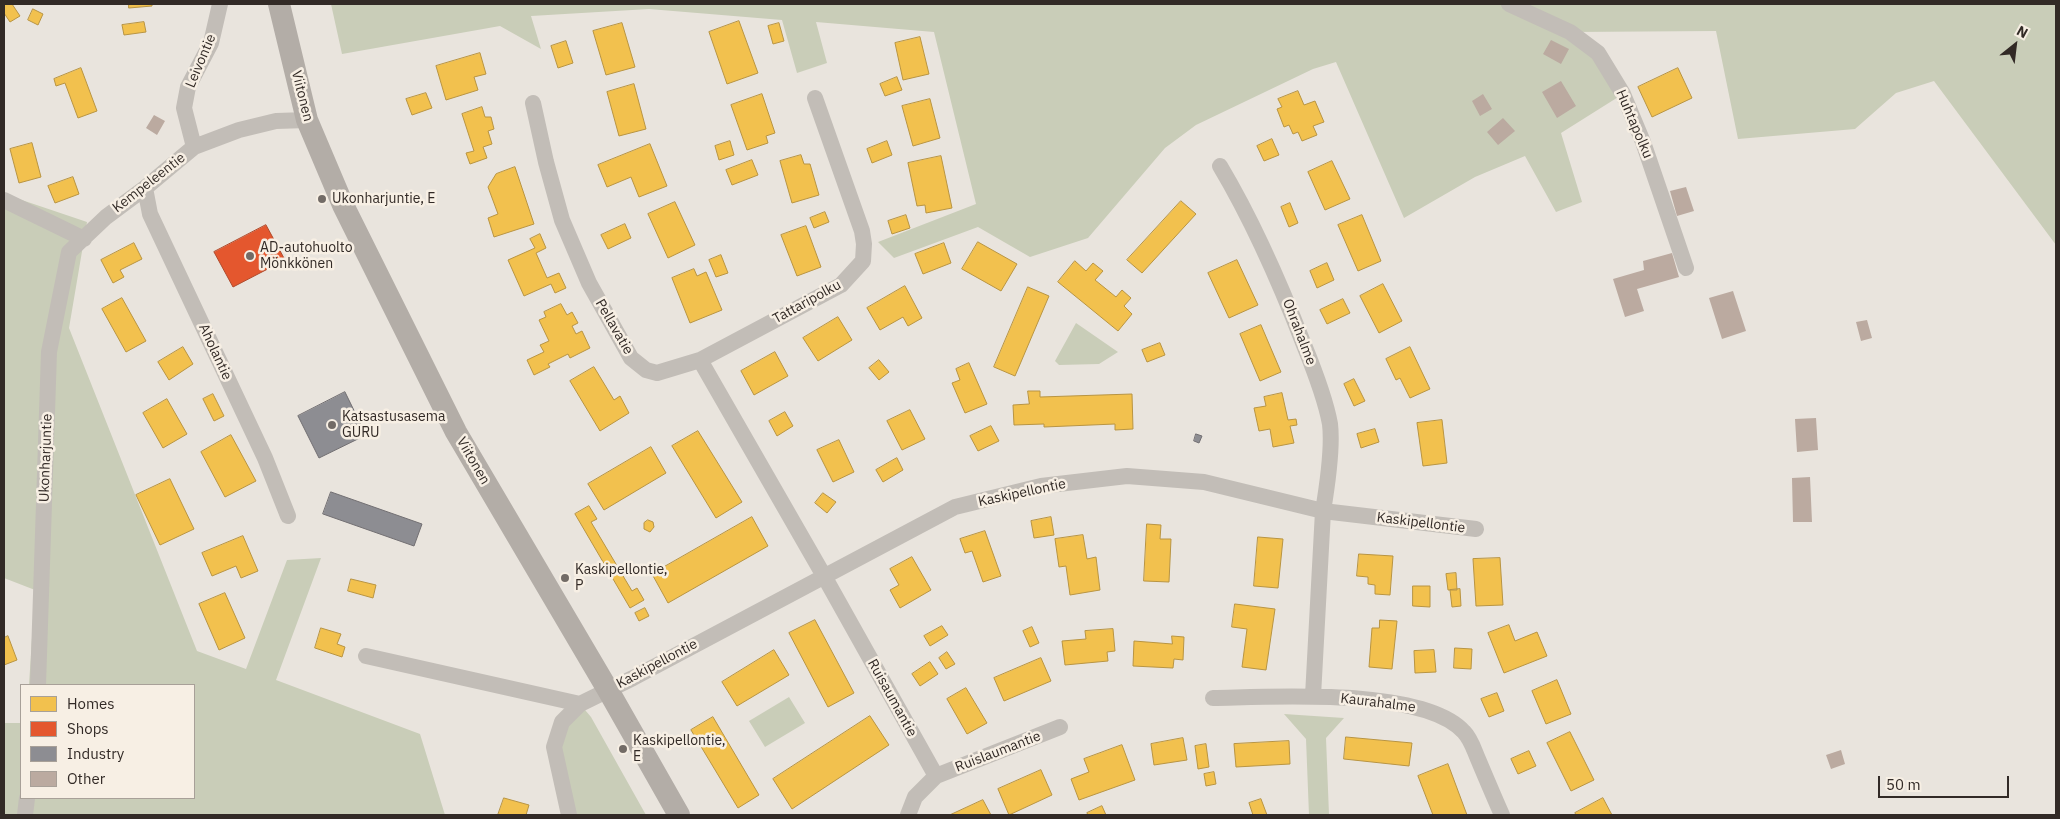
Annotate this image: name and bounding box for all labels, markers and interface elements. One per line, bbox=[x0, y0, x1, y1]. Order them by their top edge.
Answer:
north arrow bbox=[1990, 20, 2040, 70]
text: N bbox=[2013, 22, 2031, 42]
street label: Leivontie bbox=[182, 32, 220, 90]
street label: Viitonen bbox=[288, 69, 316, 123]
street label: Huhtapolku bbox=[1612, 87, 1656, 161]
street label: Kempeleentie bbox=[109, 149, 189, 217]
place label: Ukonharjuntie, E bbox=[332, 191, 435, 207]
marker: Ukonharjuntie, E bbox=[316, 193, 328, 205]
place label: AD-autohuolto Mönkkönen bbox=[260, 240, 352, 272]
marker: AD-autohuolto Mönkkönen bbox=[244, 250, 256, 262]
street label: Tattaripolku bbox=[770, 276, 844, 328]
street label: Pellavatie bbox=[591, 296, 637, 358]
street label: Ohrahalme bbox=[1279, 297, 1319, 367]
street label: Aholantie bbox=[195, 321, 235, 383]
place label: Katsastusasema GURU bbox=[342, 409, 445, 442]
street label: Ukonharjuntie bbox=[36, 413, 56, 503]
marker: Katsastusasema GURU bbox=[326, 419, 338, 431]
street label: Viitonen bbox=[453, 434, 493, 488]
street label: Kaskipellontie bbox=[977, 476, 1067, 510]
street label: Kaskipellontie bbox=[1376, 509, 1466, 537]
place label: Kaskipellontie, P bbox=[575, 562, 668, 594]
marker: Kaskipellontie, P bbox=[559, 572, 571, 584]
street label: Kaskipellontie bbox=[614, 636, 700, 692]
street label: Ruisaumantie bbox=[864, 656, 920, 740]
legend bbox=[20, 684, 195, 799]
street label: Kaurahalme bbox=[1339, 690, 1417, 716]
text: Homes bbox=[67, 694, 115, 713]
text: Shops bbox=[67, 719, 109, 738]
street label: Ruislaumantie bbox=[953, 728, 1043, 776]
place label: Kaskipellontie, E bbox=[633, 733, 726, 766]
marker: Kaskipellontie, E bbox=[617, 743, 629, 755]
text: Industry bbox=[67, 744, 124, 763]
scale bar bbox=[1880, 766, 2011, 798]
text: Other bbox=[67, 769, 105, 788]
text: 50 m bbox=[1886, 775, 1921, 794]

